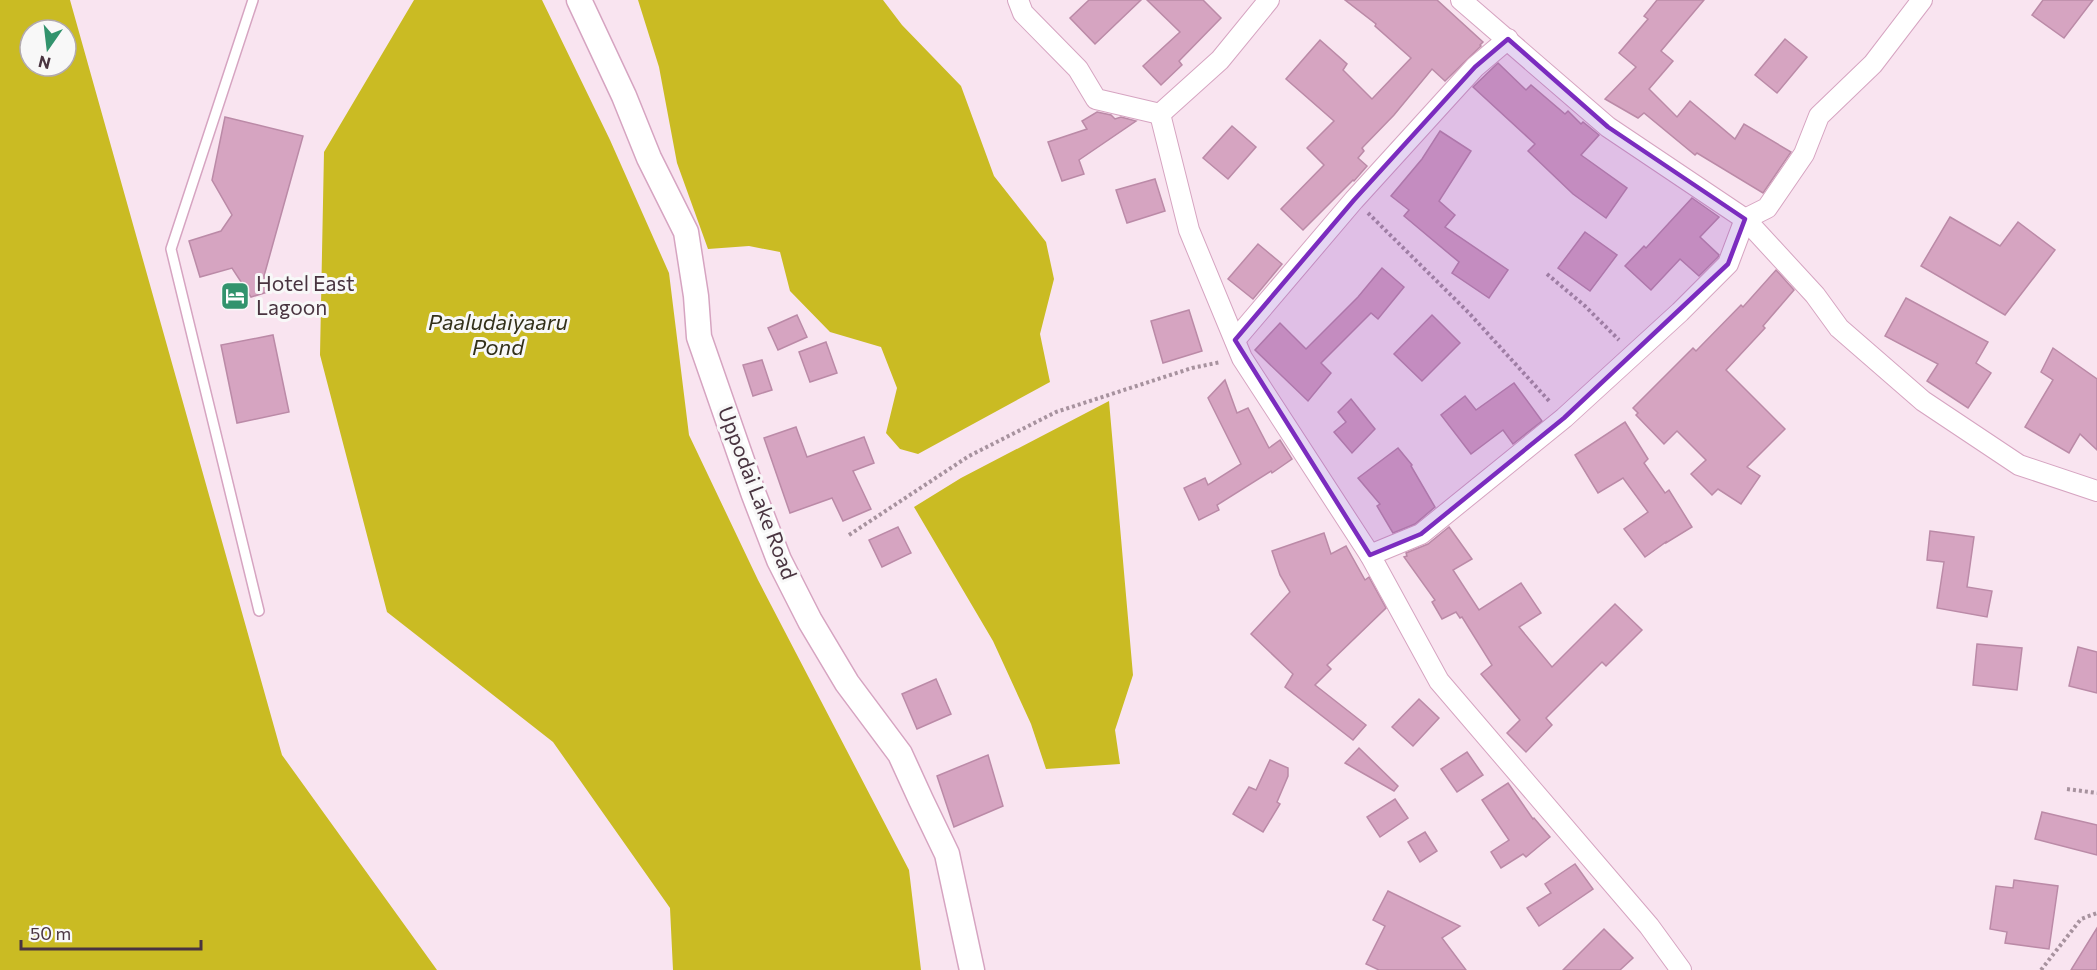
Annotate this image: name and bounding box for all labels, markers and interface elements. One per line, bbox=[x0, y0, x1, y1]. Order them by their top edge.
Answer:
north arrow bbox=[18, 18, 78, 78]
text: N bbox=[36, 52, 52, 74]
place label: Hotel East Lagoon bbox=[256, 270, 355, 319]
hotel icon: Hotel East Lagoon bbox=[219, 280, 251, 312]
water label: Paaludaiyaaru Pond bbox=[428, 308, 568, 360]
street label: Uppodai Lake Road bbox=[714, 402, 803, 583]
scale bar bbox=[21, 913, 201, 951]
text: 50 m bbox=[30, 922, 71, 944]

